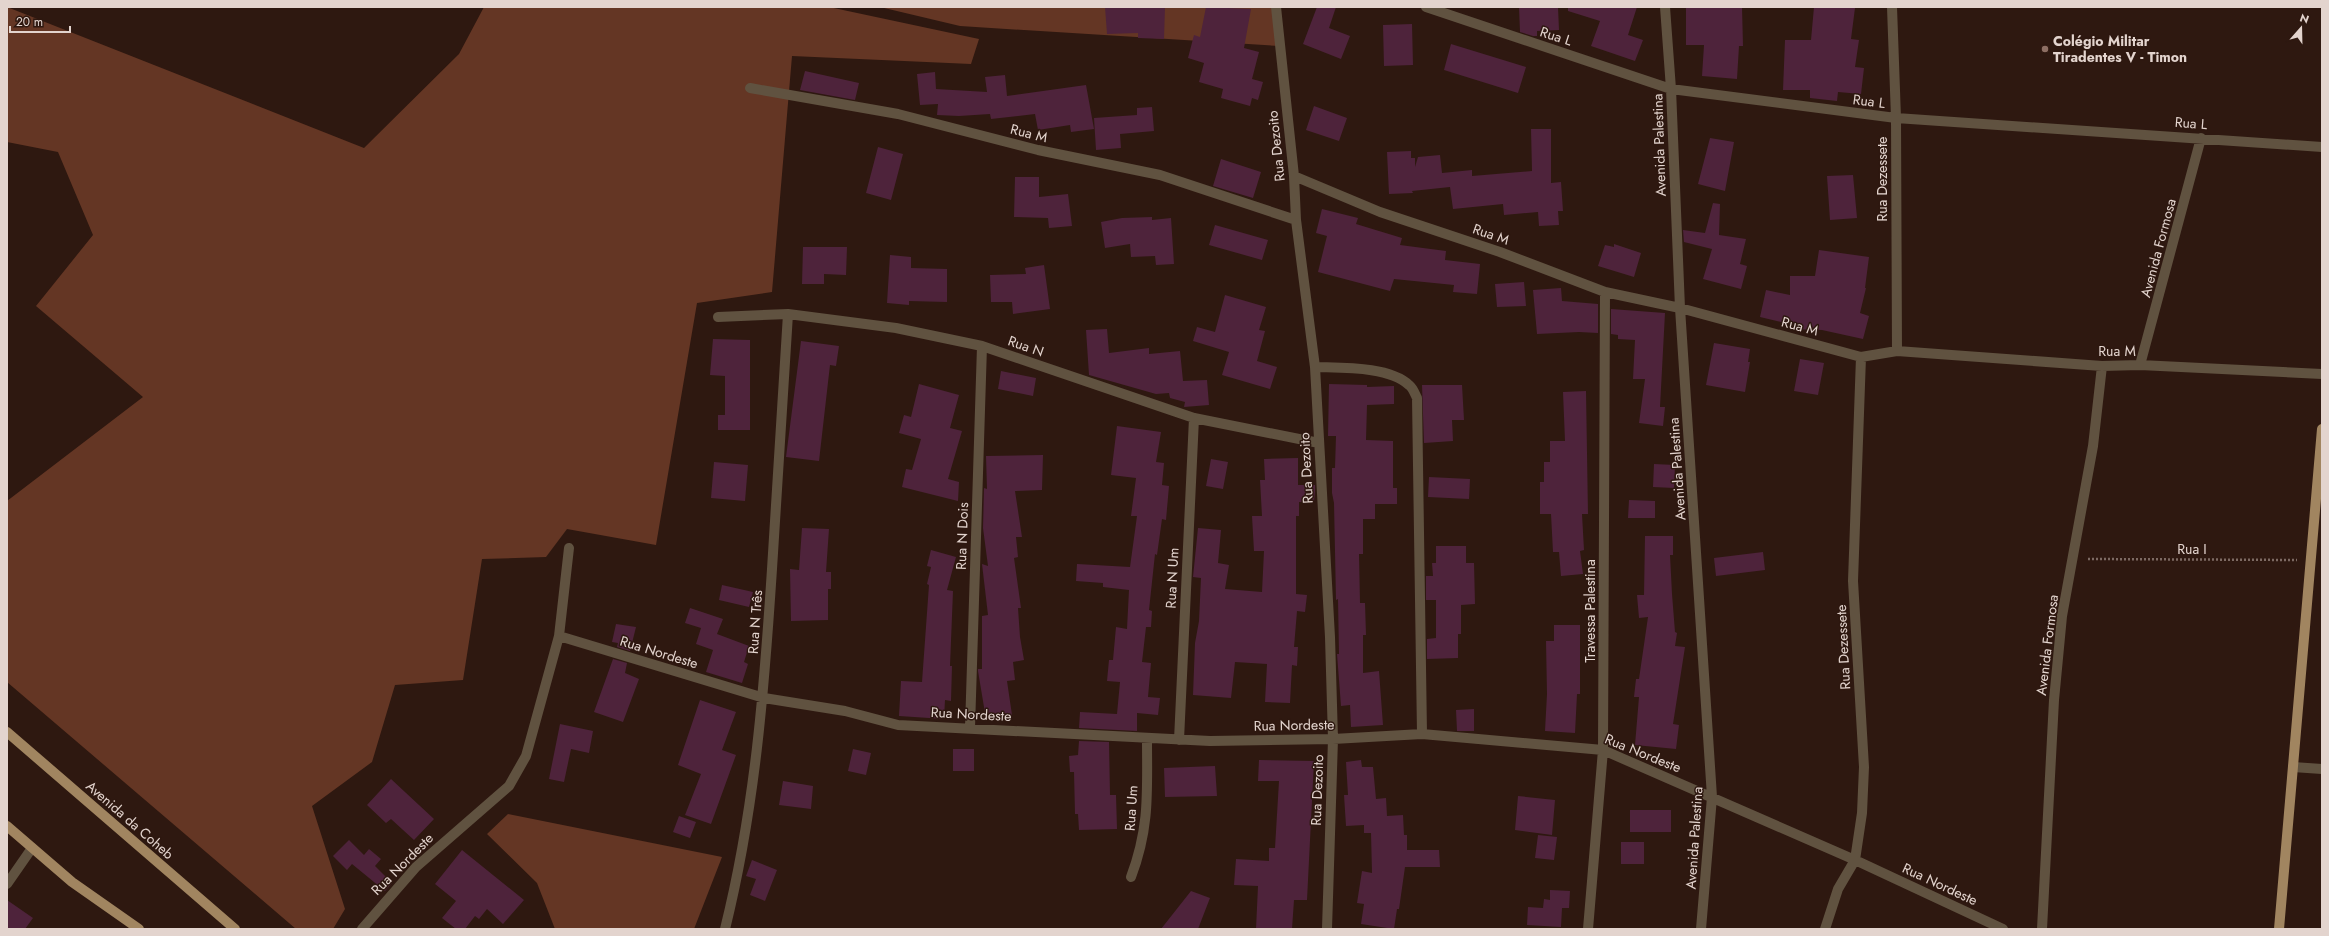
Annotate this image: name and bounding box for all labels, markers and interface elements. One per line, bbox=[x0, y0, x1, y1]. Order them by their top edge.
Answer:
scale bar bbox=[10, 8, 70, 34]
north arrow bbox=[2281, 8, 2321, 48]
text: N bbox=[2298, 10, 2311, 28]
text: 20 m bbox=[16, 13, 43, 31]
street label: Rua L bbox=[1537, 21, 1575, 51]
place label: Colégio Militar Tiradentes V - Timon bbox=[2053, 31, 2187, 67]
marker: Colégio Militar Tiradentes V - Timon bbox=[2040, 44, 2050, 54]
street label: Rua L bbox=[1852, 89, 1887, 113]
street label: Avenida Palestina bbox=[1647, 93, 1671, 197]
street label: Rua Dezoito bbox=[1262, 109, 1290, 182]
street label: Rua L bbox=[2174, 112, 2209, 134]
street label: Rua M bbox=[1008, 119, 1050, 147]
street label: Rua Dezessete bbox=[1872, 136, 1892, 222]
street label: Avenida Formosa bbox=[2135, 196, 2181, 300]
street label: Rua M bbox=[1470, 218, 1512, 250]
street label: Rua M bbox=[1779, 311, 1821, 341]
street label: Rua N bbox=[1005, 331, 1047, 361]
street label: Rua M bbox=[2098, 341, 2136, 361]
street label: Avenida Palestina bbox=[1663, 417, 1691, 521]
street label: Rua Dezoito bbox=[1294, 432, 1318, 504]
street label: Rua N Dois bbox=[951, 502, 973, 570]
street label: Rua I bbox=[2177, 539, 2207, 559]
street label: Rua N Um bbox=[1160, 547, 1184, 609]
street label: Travessa Palestina bbox=[1580, 559, 1600, 663]
street label: Rua N Três bbox=[743, 589, 767, 655]
street label: Avenida Formosa bbox=[2031, 593, 2063, 697]
street label: Rua Dezessete bbox=[1831, 604, 1855, 690]
street label: Rua Nordeste bbox=[617, 631, 701, 673]
street label: Rua Nordeste bbox=[930, 702, 1012, 726]
street label: Rua Nordeste bbox=[1253, 714, 1335, 736]
street label: Rua Nordeste bbox=[1602, 729, 1684, 777]
street label: Rua Dezoito bbox=[1306, 754, 1328, 826]
street label: Avenida da Coheb bbox=[82, 776, 178, 864]
street label: Rua Um bbox=[1119, 784, 1143, 832]
street label: Avenida Palestina bbox=[1680, 786, 1708, 890]
street label: Rua Nordeste bbox=[366, 828, 438, 900]
street label: Rua Nordeste bbox=[1899, 858, 1981, 910]

